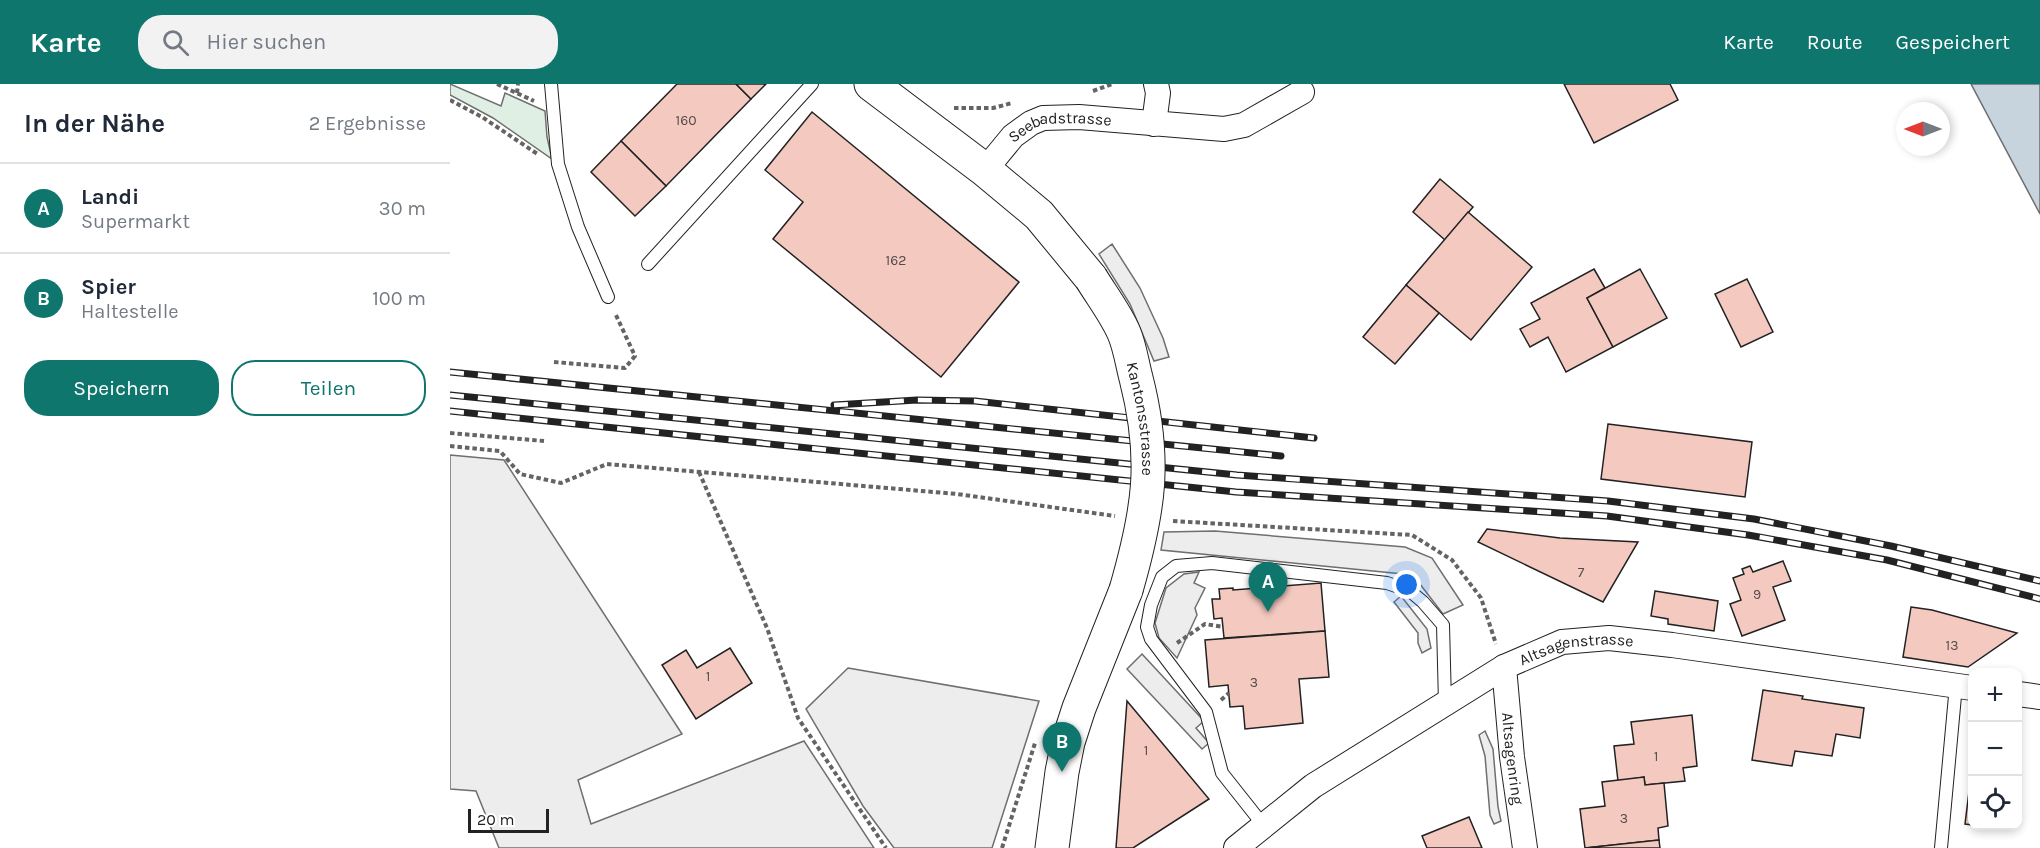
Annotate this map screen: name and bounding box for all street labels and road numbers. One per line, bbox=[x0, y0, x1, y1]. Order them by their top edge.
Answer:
street label: Seebadstrasse bbox=[1004, 108, 1112, 146]
street label: Kantonsstrasse bbox=[1123, 360, 1157, 476]
street label: Altsagenstrasse bbox=[1516, 629, 1635, 669]
street label: Altsagenring bbox=[1498, 711, 1528, 806]

